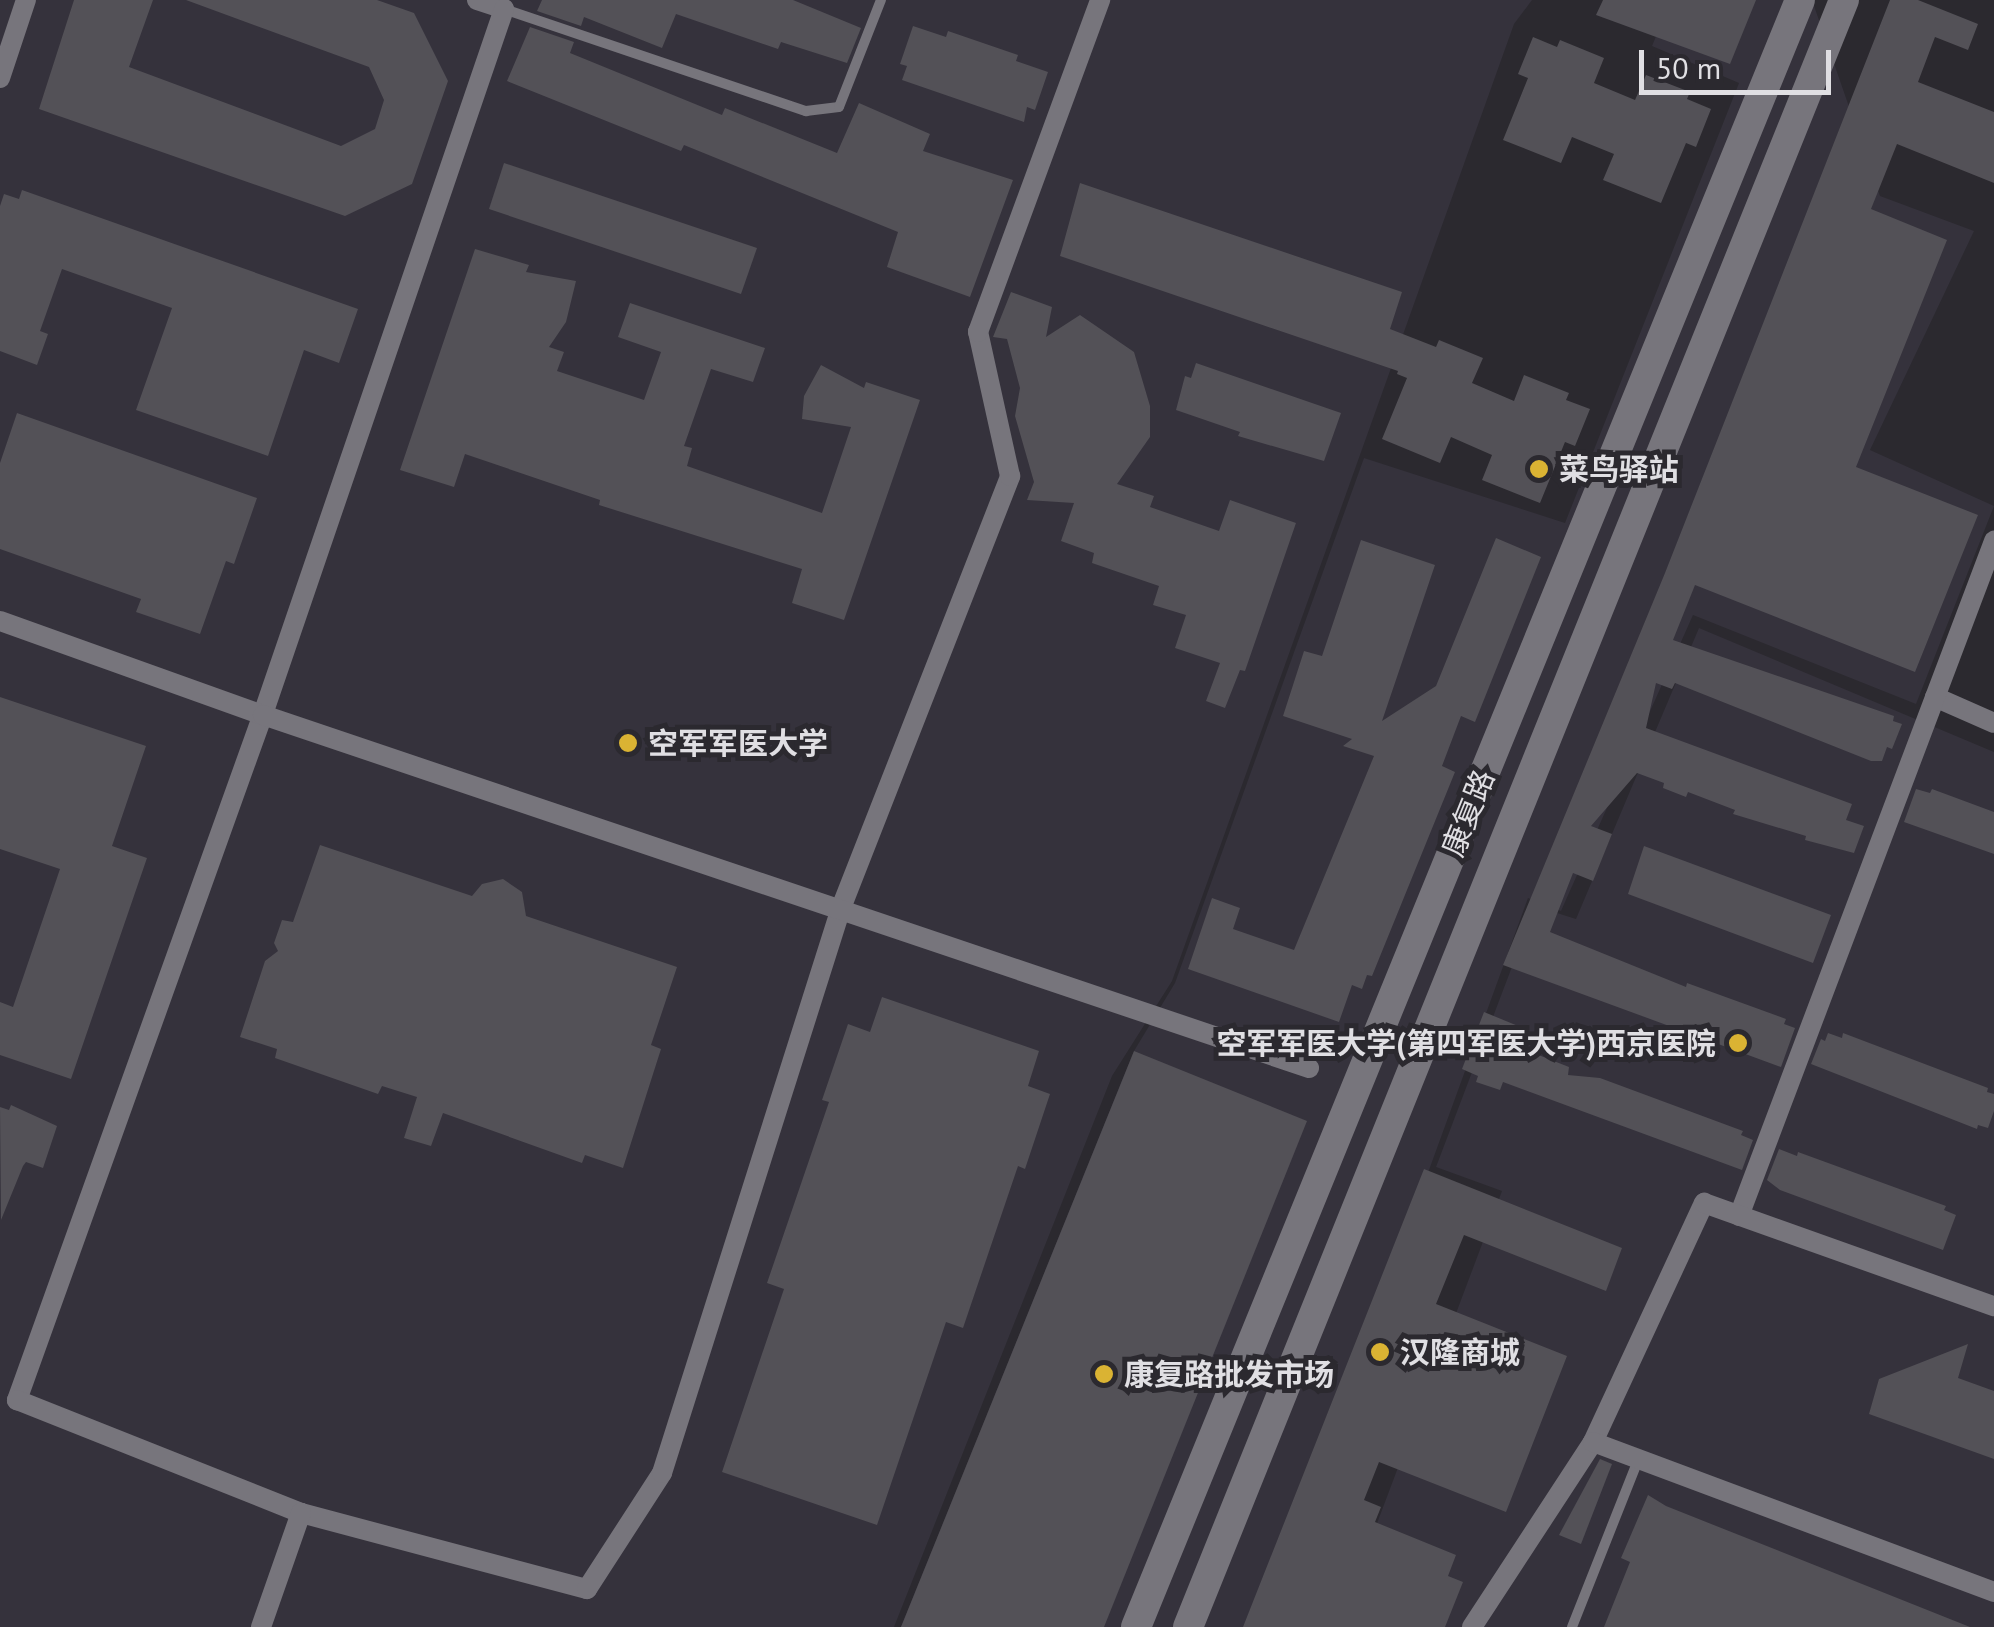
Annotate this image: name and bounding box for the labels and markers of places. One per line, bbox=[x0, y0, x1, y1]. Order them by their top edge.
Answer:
place label: 菜鸟驿站 bbox=[1559, 451, 1679, 487]
marker: 菜鸟驿站 bbox=[1528, 458, 1550, 480]
place label: 空军军医大学 bbox=[648, 725, 828, 761]
marker: 空军军医大学 bbox=[617, 732, 639, 754]
place label: 空军军医大学(第四军医大学)西京医院 bbox=[1216, 1025, 1716, 1061]
marker: 空军军医大学(第四军医大学)西京医院 bbox=[1725, 1030, 1751, 1056]
place label: 汉隆商城 bbox=[1400, 1334, 1520, 1370]
marker: 汉隆商城 bbox=[1369, 1341, 1391, 1363]
place label: 康复路批发市场 bbox=[1124, 1356, 1334, 1392]
marker: 康复路批发市场 bbox=[1093, 1363, 1115, 1385]

